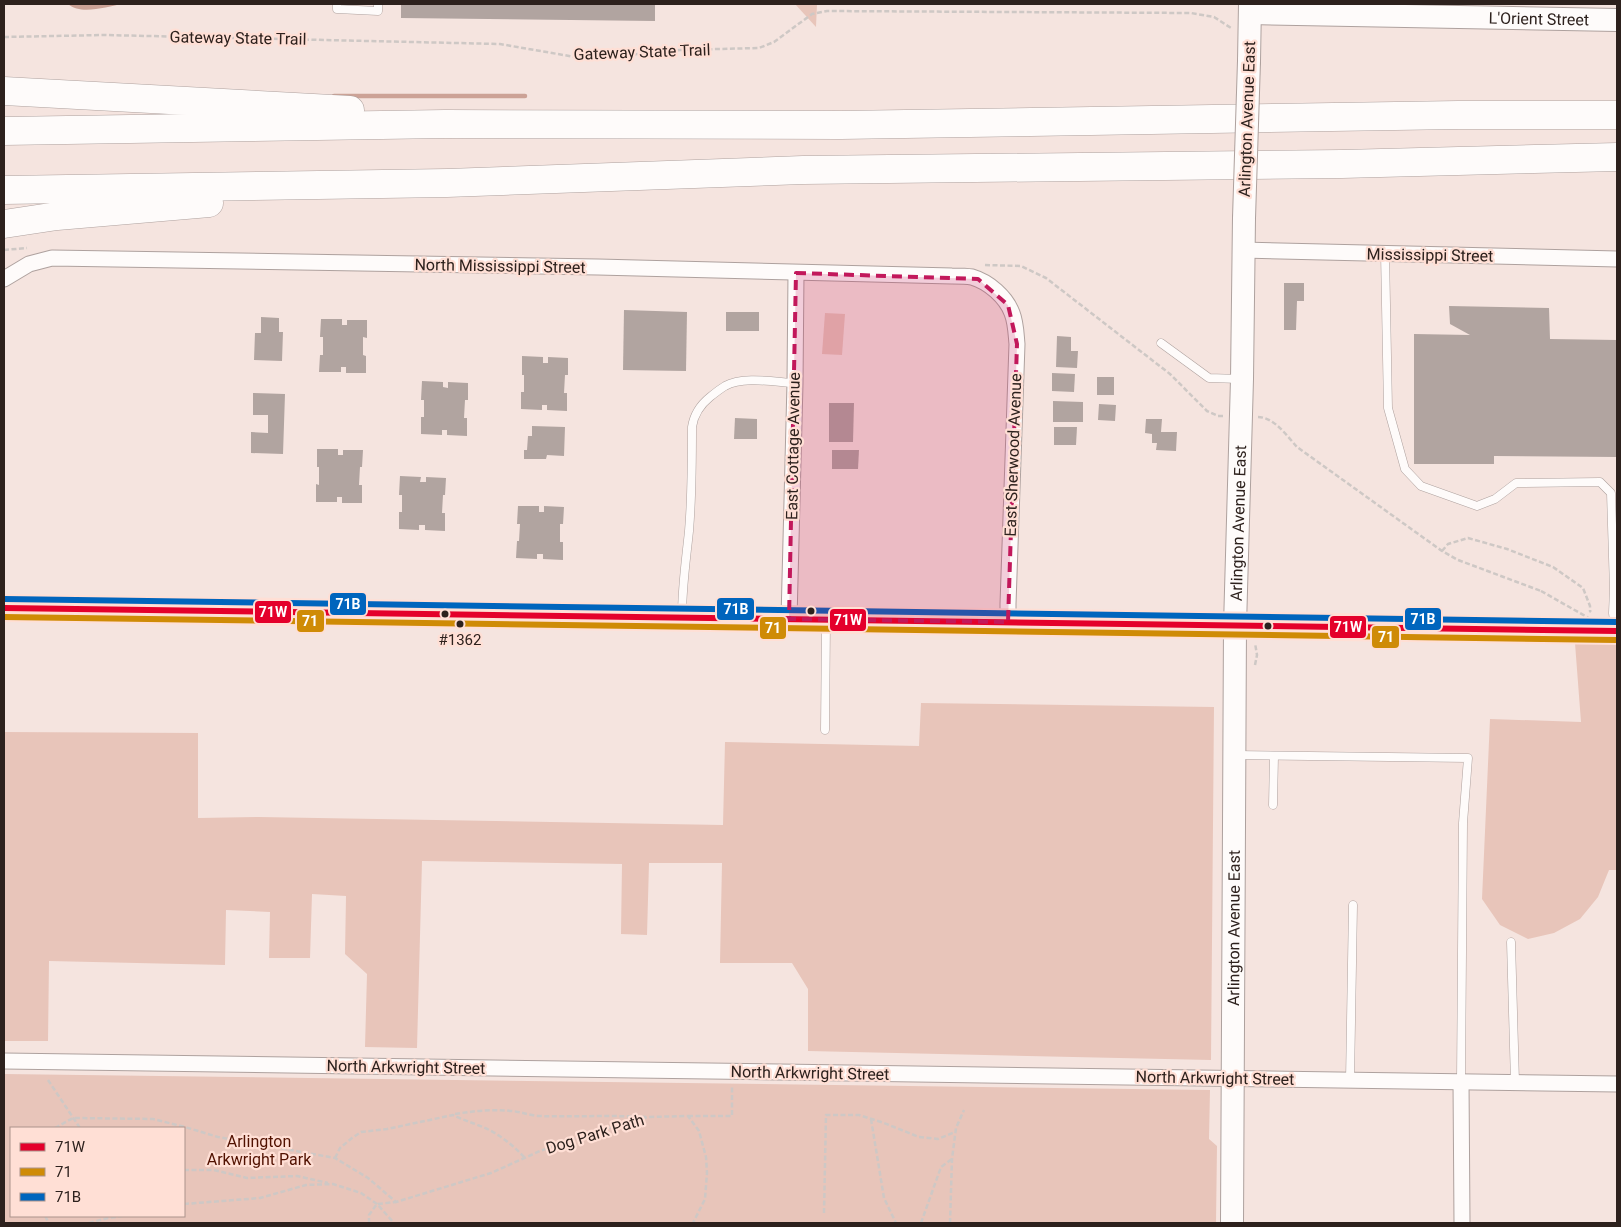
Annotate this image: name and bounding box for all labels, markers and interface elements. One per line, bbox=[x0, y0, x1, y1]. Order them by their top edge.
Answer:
street label: L'Orient Street bbox=[1489, 8, 1589, 29]
street label: Gateway State Trail bbox=[169, 27, 307, 49]
street label: Gateway State Trail bbox=[573, 40, 711, 64]
street label: Arlington Avenue East bbox=[1235, 41, 1259, 197]
street label: Mississippi Street bbox=[1366, 244, 1494, 266]
street label: North Mississippi Street bbox=[414, 255, 586, 277]
street label: East Cottage Avenue bbox=[782, 372, 804, 520]
street label: East Sherwood Avenue bbox=[1001, 373, 1025, 537]
street label: Arlington Avenue East bbox=[1226, 445, 1250, 601]
line badge: 71B bbox=[329, 592, 367, 616]
text: 71B bbox=[336, 596, 361, 612]
line badge: 71B bbox=[716, 597, 755, 621]
line badge: 71W bbox=[254, 600, 292, 624]
text: 71B bbox=[724, 601, 749, 617]
text: 71W bbox=[259, 604, 288, 620]
unlabelled marker bbox=[806, 606, 816, 616]
line badge: 71B bbox=[1404, 607, 1442, 631]
line badge: 71W bbox=[829, 608, 867, 632]
line badge: 71 bbox=[296, 609, 325, 633]
unlabelled marker bbox=[440, 609, 450, 619]
text: 71B bbox=[1411, 611, 1436, 627]
text: 71W bbox=[834, 612, 863, 628]
text: 71 bbox=[302, 613, 318, 629]
line badge: 71W bbox=[1329, 615, 1367, 639]
line badge: 71 bbox=[759, 616, 787, 640]
marker: #1362 bbox=[455, 619, 465, 629]
text: 71W bbox=[1334, 619, 1363, 635]
text: 71 bbox=[765, 620, 781, 636]
unlabelled marker bbox=[1263, 621, 1273, 631]
line badge: 71 bbox=[1371, 625, 1400, 649]
text: 71 bbox=[1378, 629, 1394, 645]
place label: #1362 bbox=[439, 631, 481, 649]
street label: Arlington Avenue East bbox=[1224, 850, 1243, 1006]
street label: North Arkwright Street bbox=[326, 1056, 486, 1078]
street label: North Arkwright Street bbox=[730, 1062, 890, 1084]
street label: North Arkwright Street bbox=[1135, 1067, 1295, 1089]
street label: Dog Park Path bbox=[544, 1110, 646, 1158]
legend bbox=[10, 1127, 185, 1217]
park label: Arlington Arkwright Park bbox=[207, 1132, 312, 1169]
text: 71W bbox=[55, 1138, 85, 1156]
text: 71 bbox=[55, 1163, 72, 1181]
text: 71B bbox=[55, 1188, 81, 1206]

